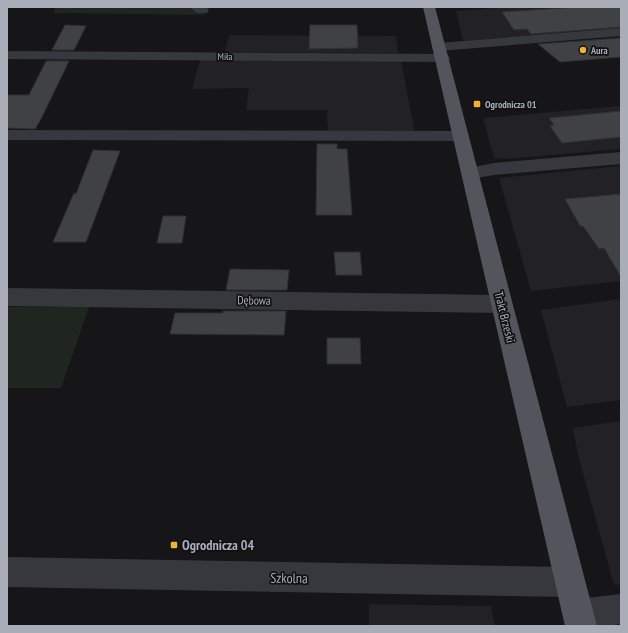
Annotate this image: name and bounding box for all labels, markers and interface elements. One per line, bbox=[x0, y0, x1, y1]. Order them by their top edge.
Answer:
place label: Aura bbox=[590, 44, 608, 57]
marker: Aura bbox=[578, 45, 588, 55]
street label: Miła bbox=[218, 50, 232, 63]
place label: Ogrodnicza 01 bbox=[485, 98, 537, 111]
marker: Ogrodnicza 01 bbox=[472, 99, 482, 109]
street label: Trakt Brzeski bbox=[491, 290, 519, 344]
street label: Dębowa bbox=[237, 292, 271, 308]
place label: Ogrodnicza 04 bbox=[182, 536, 254, 554]
marker: Ogrodnicza 04 bbox=[169, 540, 179, 550]
street label: Szkolna bbox=[270, 569, 308, 587]

